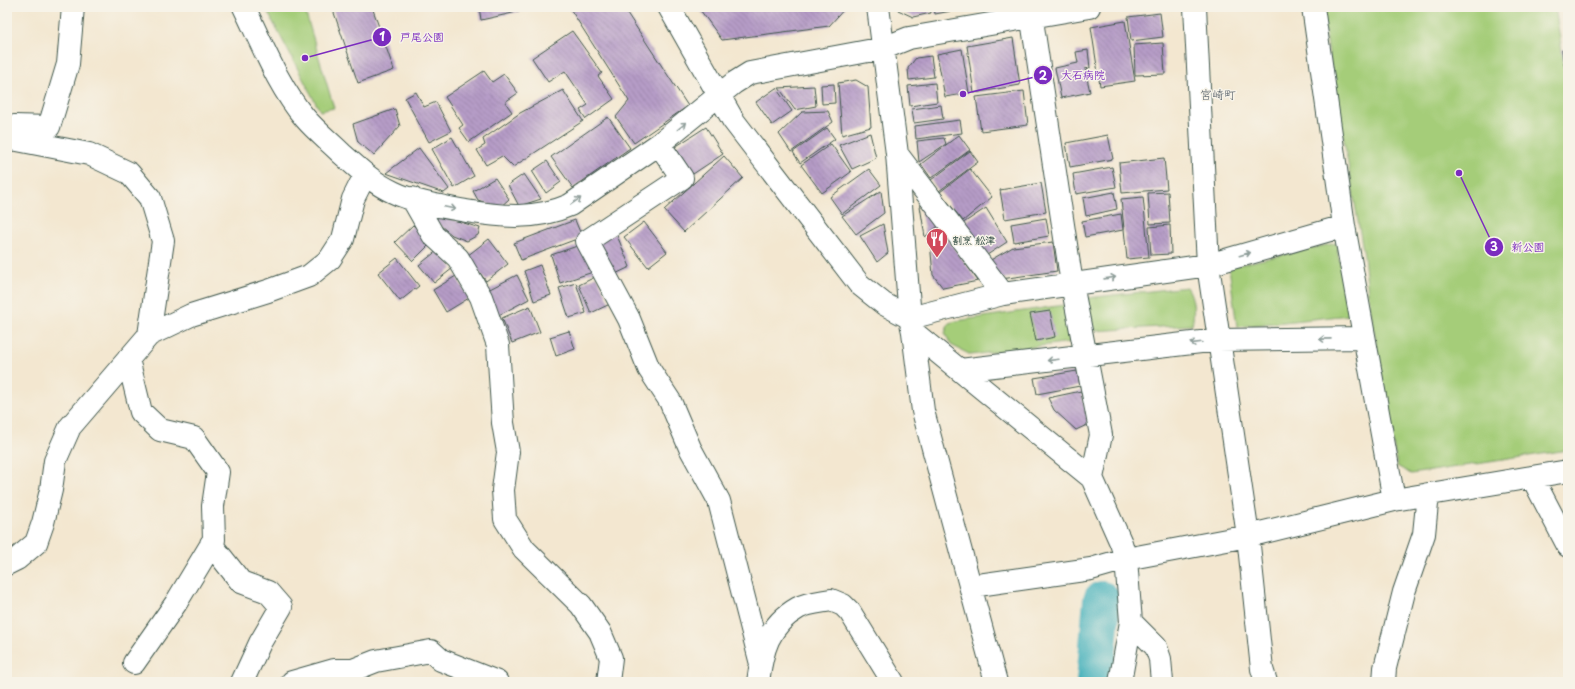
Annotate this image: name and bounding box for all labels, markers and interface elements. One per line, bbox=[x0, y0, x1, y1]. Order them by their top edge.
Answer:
callout: 戸尾公園 bbox=[372, 25, 452, 48]
text: 1 bbox=[379, 27, 385, 45]
text: 戸尾公園 bbox=[400, 28, 444, 45]
callout: 大石病院 bbox=[1033, 64, 1113, 87]
text: 2 bbox=[1039, 66, 1048, 84]
text: 大石病院 bbox=[1061, 66, 1105, 83]
district label: 宮崎町 bbox=[1200, 85, 1236, 103]
one-way arrow bbox=[677, 122, 688, 130]
one-way arrow bbox=[570, 197, 581, 205]
one-way arrow bbox=[443, 204, 456, 212]
restaurant icon: 割烹 舩津 bbox=[924, 226, 950, 259]
place label: 割烹 舩津 bbox=[952, 232, 995, 247]
callout: 新公園 bbox=[1484, 235, 1553, 258]
text: 3 bbox=[1490, 237, 1498, 255]
text: 新公園 bbox=[1512, 238, 1545, 255]
one-way arrow bbox=[1239, 250, 1252, 258]
one-way arrow bbox=[1103, 274, 1116, 282]
one-way arrow bbox=[1319, 335, 1332, 343]
one-way arrow bbox=[1189, 339, 1202, 347]
one-way arrow bbox=[1046, 356, 1059, 364]

